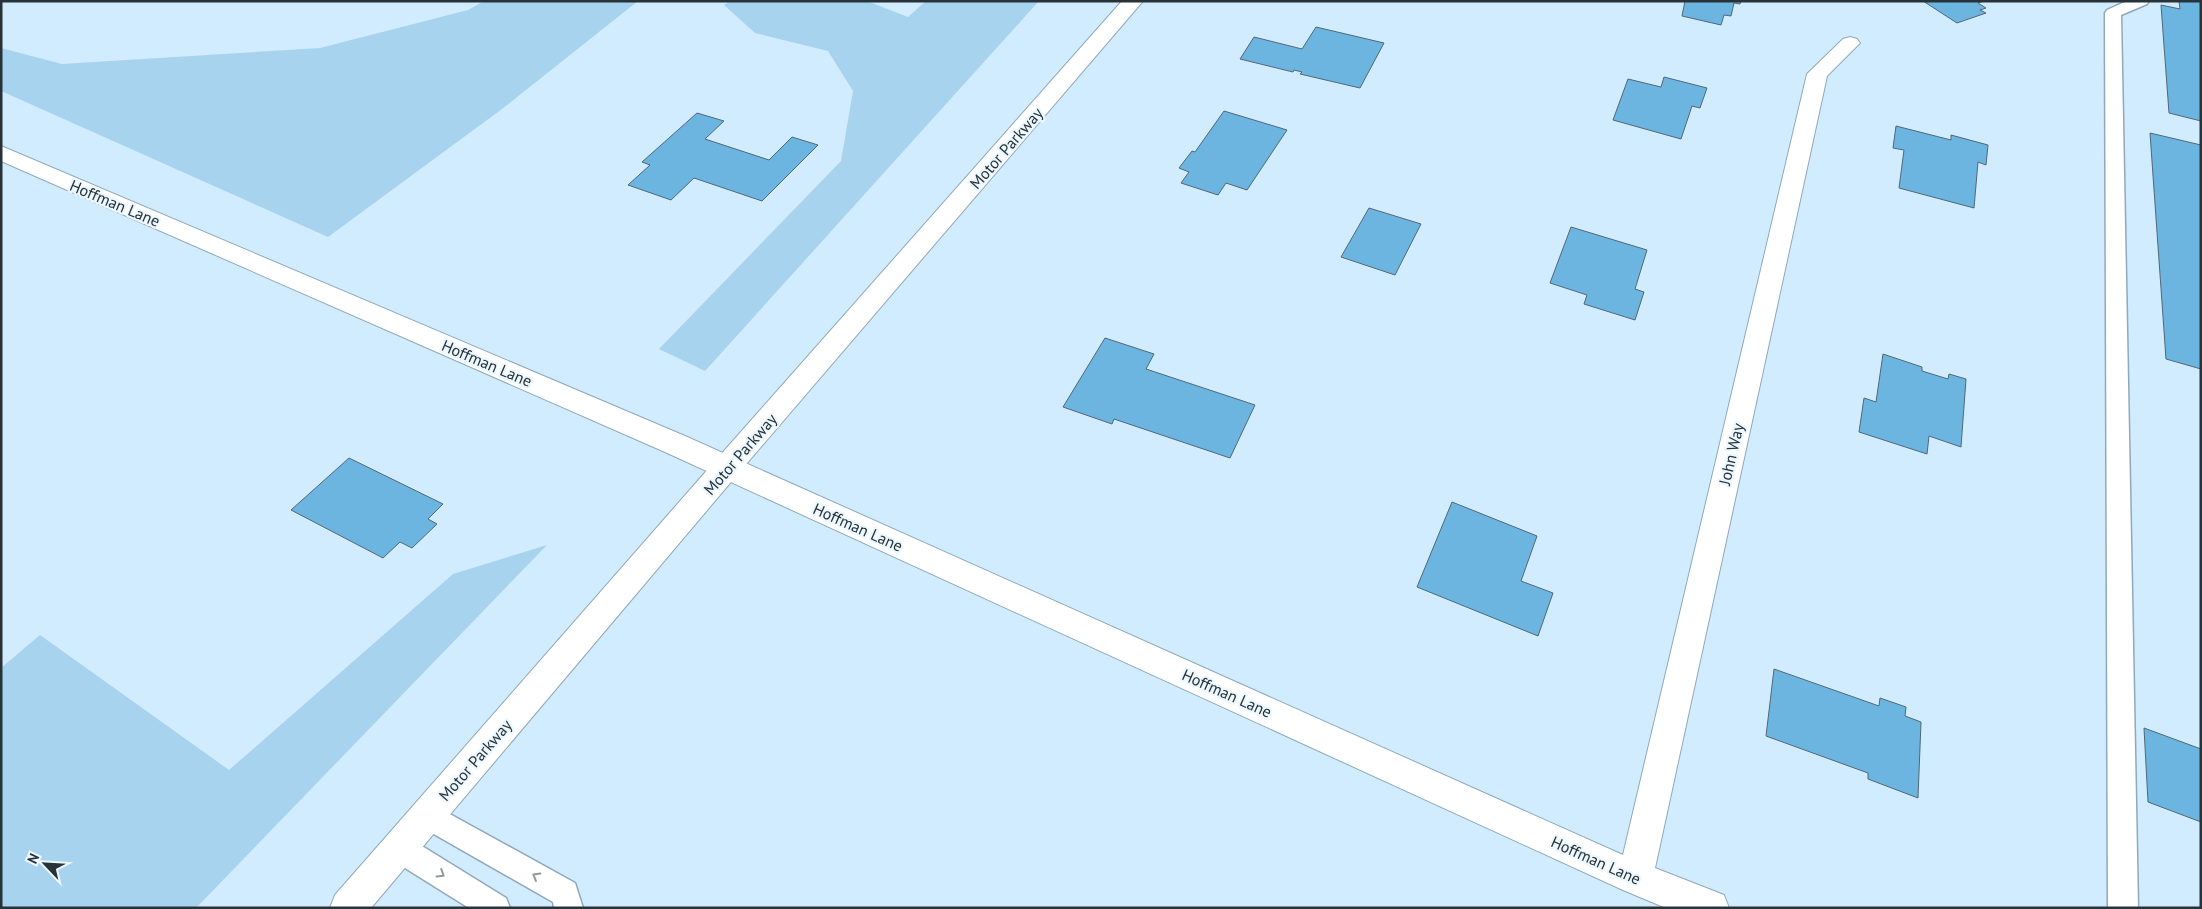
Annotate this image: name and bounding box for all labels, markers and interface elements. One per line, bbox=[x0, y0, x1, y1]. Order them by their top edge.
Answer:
street label: Motor Parkway bbox=[965, 103, 1047, 193]
street label: Hoffman Lane bbox=[67, 175, 163, 231]
street label: Hoffman Lane bbox=[439, 335, 535, 391]
street label: Motor Parkway bbox=[699, 409, 781, 499]
street label: John Way bbox=[1714, 421, 1748, 488]
street label: Hoffman Lane bbox=[810, 498, 906, 556]
street label: Hoffman Lane bbox=[1179, 664, 1275, 722]
street label: Motor Parkway bbox=[434, 715, 516, 805]
street label: Hoffman Lane bbox=[1548, 831, 1644, 889]
north arrow bbox=[20, 839, 70, 889]
text: N bbox=[23, 851, 43, 866]
one-way arrow bbox=[435, 867, 444, 877]
one-way arrow bbox=[533, 873, 542, 883]

